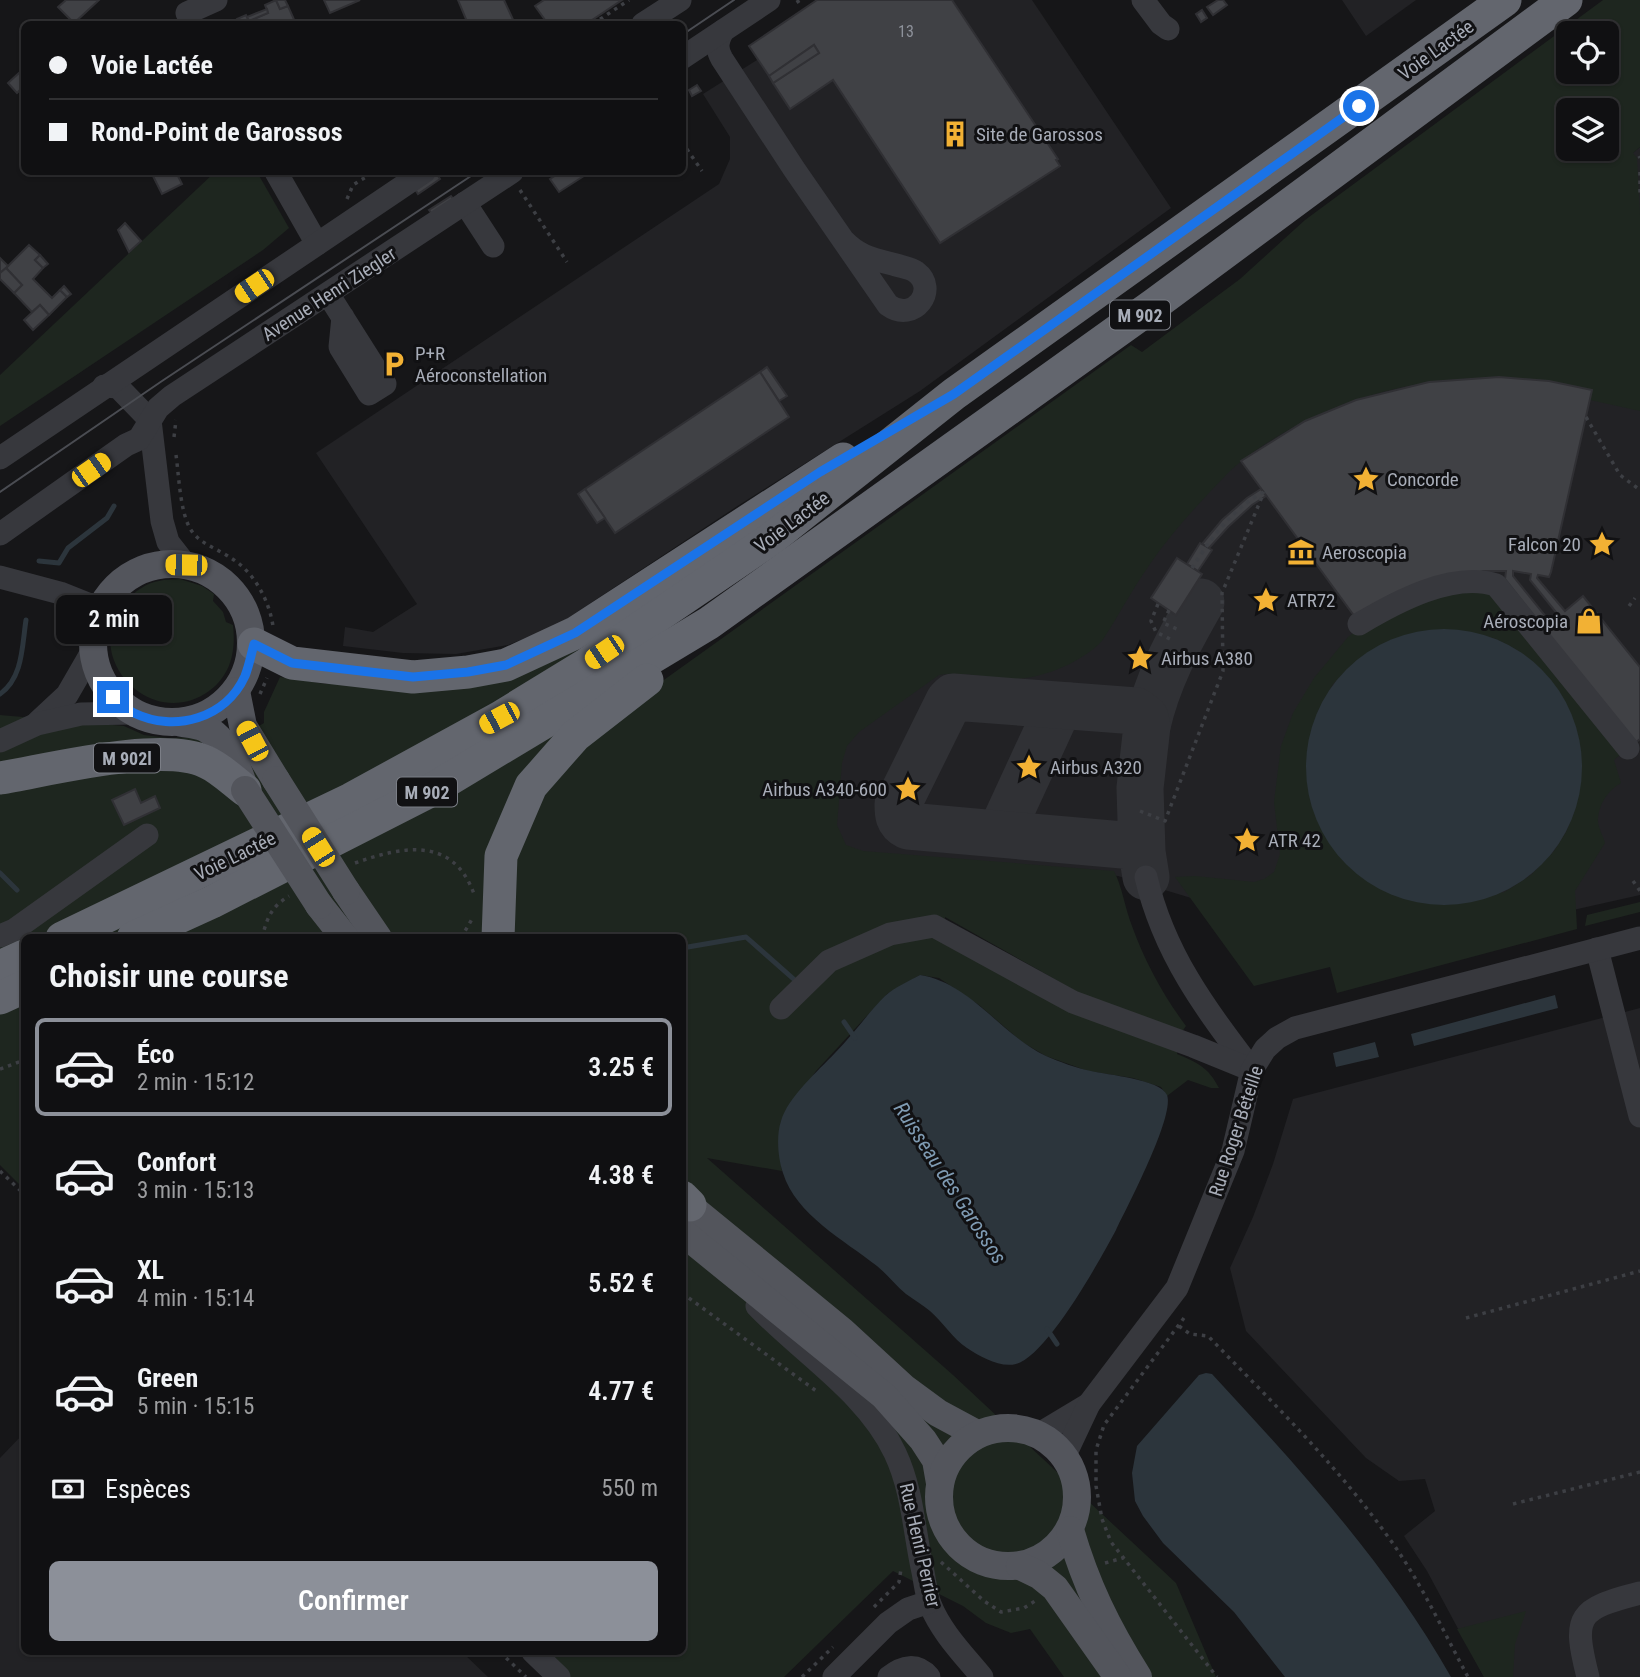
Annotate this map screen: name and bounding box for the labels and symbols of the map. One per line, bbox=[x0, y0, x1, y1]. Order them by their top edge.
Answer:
street label: Voie Lactée bbox=[1394, 15, 1478, 85]
house number: 13 bbox=[898, 22, 914, 41]
route start bbox=[1343, 90, 1375, 122]
building icon: Site de Garossos bbox=[940, 119, 970, 149]
place label: Site de Garossos bbox=[976, 123, 1103, 146]
street label: Avenue Henri Ziegler bbox=[258, 242, 400, 346]
car bbox=[231, 266, 278, 306]
road number: M 902 bbox=[1110, 300, 1170, 330]
place label: P+R Aéroconstellation bbox=[415, 342, 547, 387]
parking icon: P+R Aéroconstellation bbox=[379, 349, 409, 379]
car bbox=[68, 449, 115, 491]
place icon: Concorde bbox=[1351, 464, 1381, 494]
place label: Concorde bbox=[1387, 468, 1459, 491]
street label: Voie Lactée bbox=[750, 486, 834, 558]
place icon: Falcon 20 bbox=[1587, 529, 1617, 559]
place label: Falcon 20 bbox=[1508, 533, 1581, 556]
museum icon: Aeroscopia bbox=[1286, 537, 1316, 567]
place label: Aeroscopia bbox=[1322, 541, 1407, 564]
car bbox=[165, 554, 208, 576]
place icon: ATR72 bbox=[1251, 585, 1281, 615]
place label: ATR72 bbox=[1287, 589, 1336, 612]
callout: 2 min bbox=[55, 596, 171, 644]
shop icon: Aéroscopia bbox=[1574, 606, 1604, 636]
place label: Aéroscopia bbox=[1483, 610, 1568, 633]
car bbox=[581, 632, 628, 672]
place icon: Airbus A380 bbox=[1125, 643, 1155, 673]
place label: Airbus A380 bbox=[1161, 647, 1253, 670]
route end bbox=[97, 681, 129, 713]
car bbox=[476, 699, 523, 737]
car bbox=[233, 718, 272, 764]
road number: M 902l bbox=[94, 744, 160, 772]
place icon: Airbus A320 bbox=[1014, 752, 1044, 782]
place label: Airbus A320 bbox=[1050, 756, 1142, 779]
place icon: Airbus A340-600 bbox=[893, 774, 923, 804]
road number: M 902 bbox=[397, 778, 457, 806]
place label: Airbus A340-600 bbox=[762, 778, 887, 801]
car bbox=[298, 824, 339, 870]
place icon: ATR 42 bbox=[1232, 825, 1262, 855]
street label: Voie Lactée bbox=[191, 826, 280, 886]
place label: ATR 42 bbox=[1268, 829, 1321, 852]
street label: Rue Roger Béteille bbox=[1204, 1063, 1268, 1199]
water label: Ruisseau des Garossos bbox=[889, 1098, 1011, 1268]
street label: Rue Henri Perrier bbox=[895, 1481, 946, 1610]

